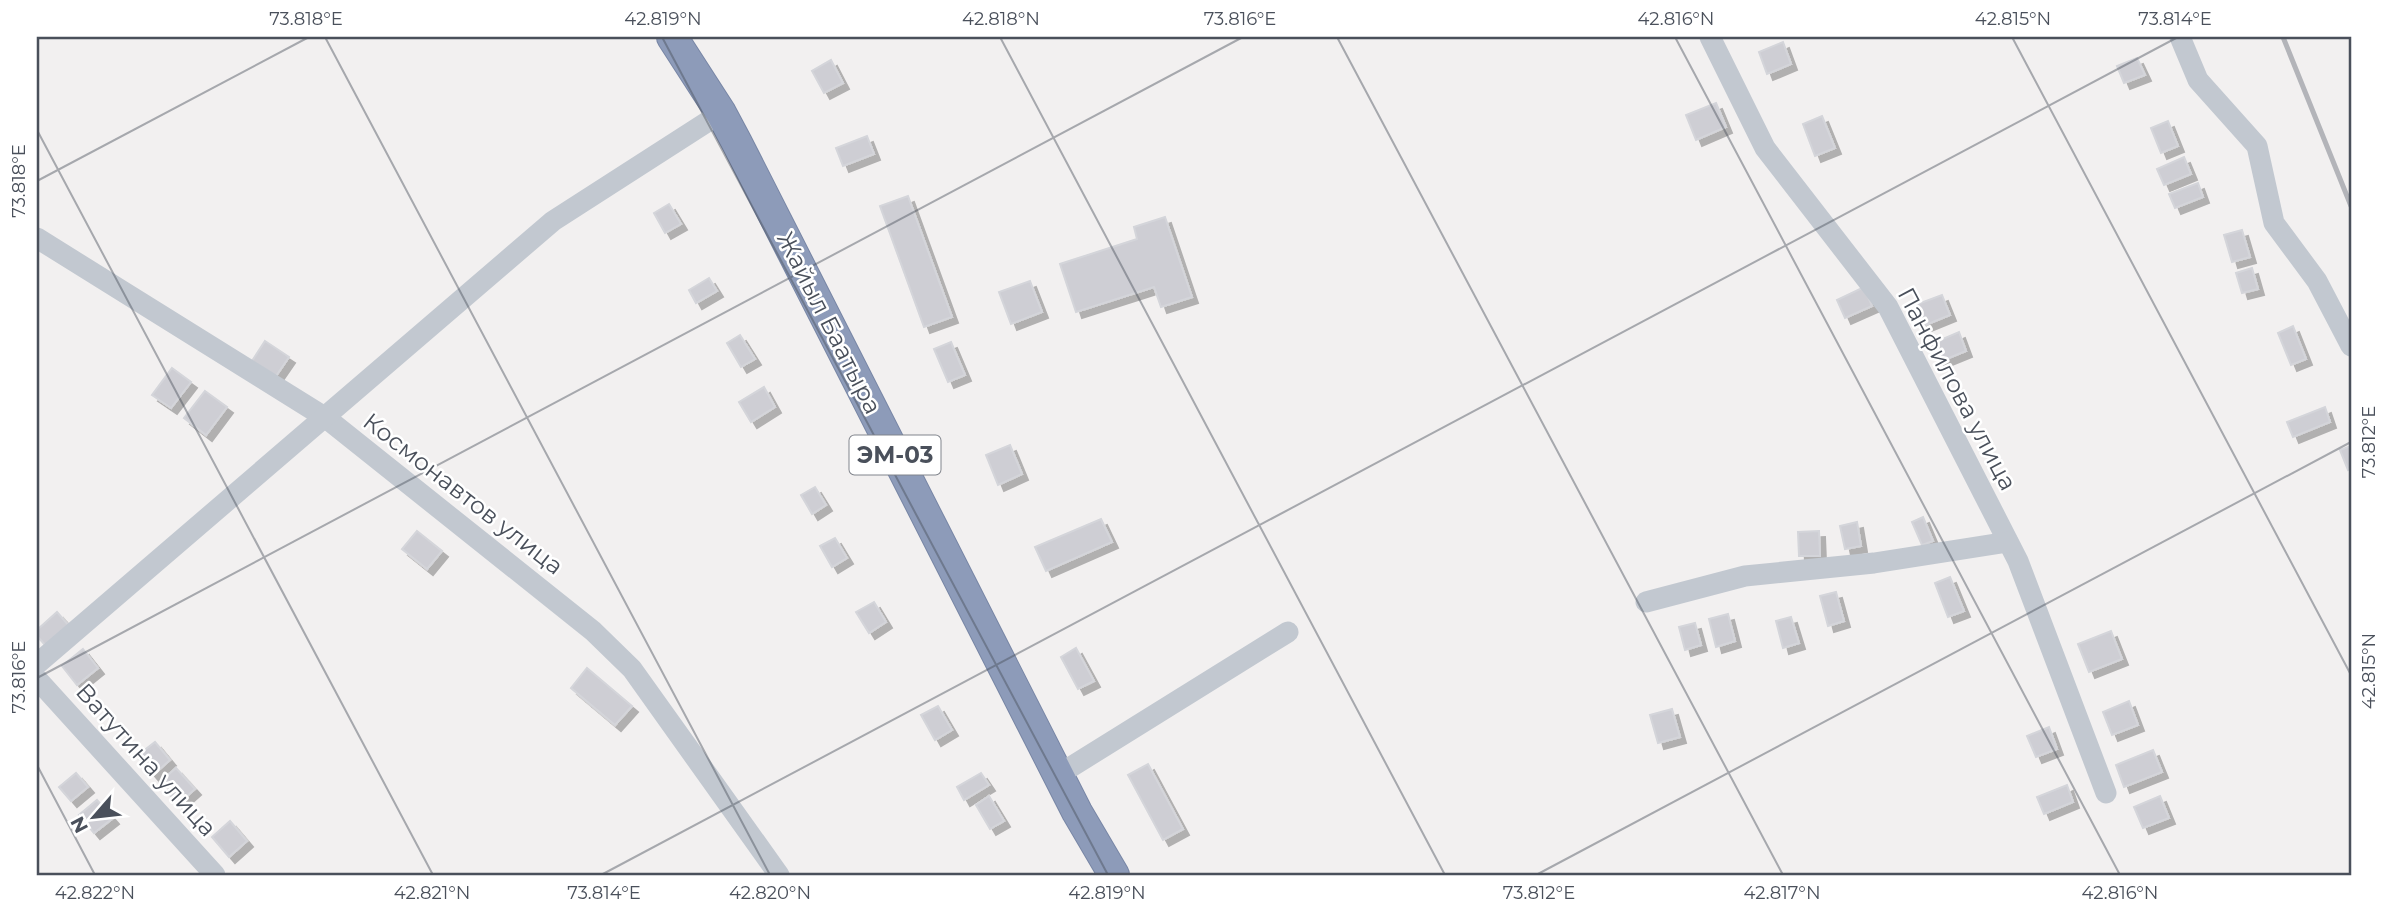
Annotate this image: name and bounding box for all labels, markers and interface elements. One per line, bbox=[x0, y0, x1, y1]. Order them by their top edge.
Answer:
text: 73.818°E bbox=[269, 8, 343, 30]
text: 42.819°N bbox=[624, 8, 702, 30]
text: 42.818°N bbox=[962, 8, 1040, 30]
text: 73.816°E bbox=[1204, 8, 1276, 30]
text: 42.816°N bbox=[1638, 8, 1715, 30]
text: 42.815°N bbox=[1975, 8, 2051, 30]
text: 73.814°E bbox=[2138, 8, 2212, 30]
text: 73.818°E bbox=[8, 144, 30, 218]
street label: Жайыл Баатыра bbox=[771, 227, 888, 419]
street label: Панфилова улица bbox=[1892, 282, 2023, 495]
text: 73.812°E bbox=[2358, 406, 2380, 478]
street label: Космонавтов улица bbox=[358, 407, 569, 581]
road number: ЭМ-03 bbox=[850, 436, 940, 475]
text: 42.815°N bbox=[2358, 633, 2380, 709]
text: 73.816°E bbox=[8, 641, 30, 713]
street label: Ватутина улица bbox=[70, 677, 223, 842]
north arrow bbox=[60, 782, 130, 852]
text: N bbox=[66, 813, 93, 837]
text: 42.822°N bbox=[55, 882, 135, 904]
text: 42.821°N bbox=[394, 882, 470, 904]
text: 73.814°E bbox=[567, 882, 641, 904]
text: 42.820°N bbox=[729, 882, 811, 904]
text: 42.819°N bbox=[1068, 882, 1146, 904]
text: 73.812°E bbox=[1503, 882, 1575, 904]
text: 42.817°N bbox=[1743, 882, 1821, 904]
text: 42.816°N bbox=[2082, 882, 2159, 904]

